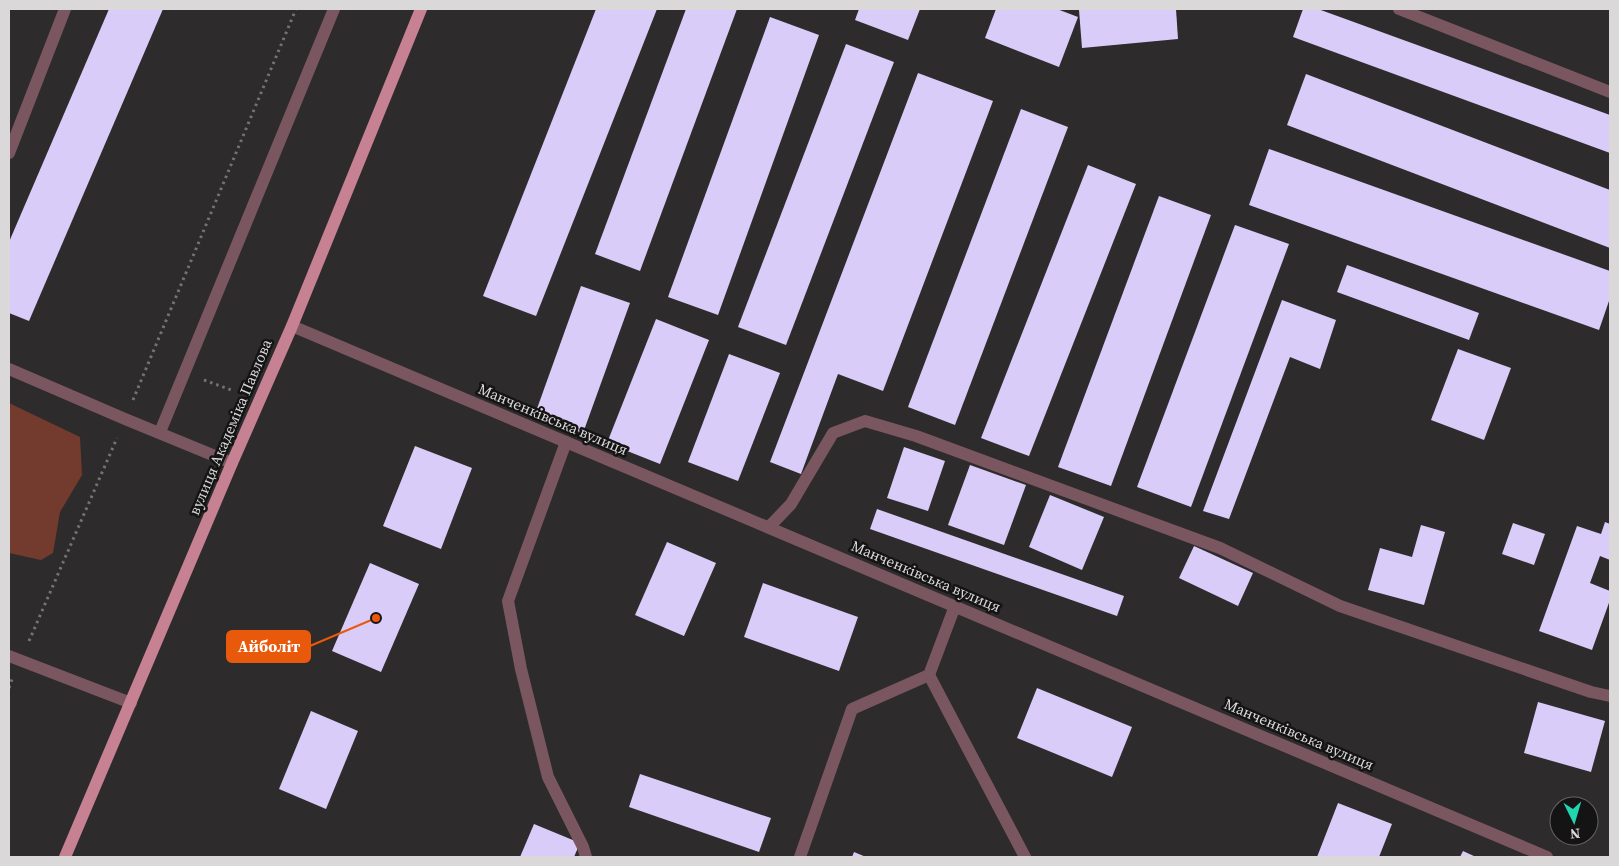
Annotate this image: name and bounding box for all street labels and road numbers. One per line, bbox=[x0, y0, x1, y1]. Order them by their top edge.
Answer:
street label: вулиця Академіка Павлова bbox=[183, 335, 277, 518]
street label: Манченківська вулиця bbox=[475, 378, 631, 460]
street label: Манченківська вулиця bbox=[848, 535, 1004, 617]
street label: Манченківська вулиця bbox=[1221, 693, 1377, 775]

